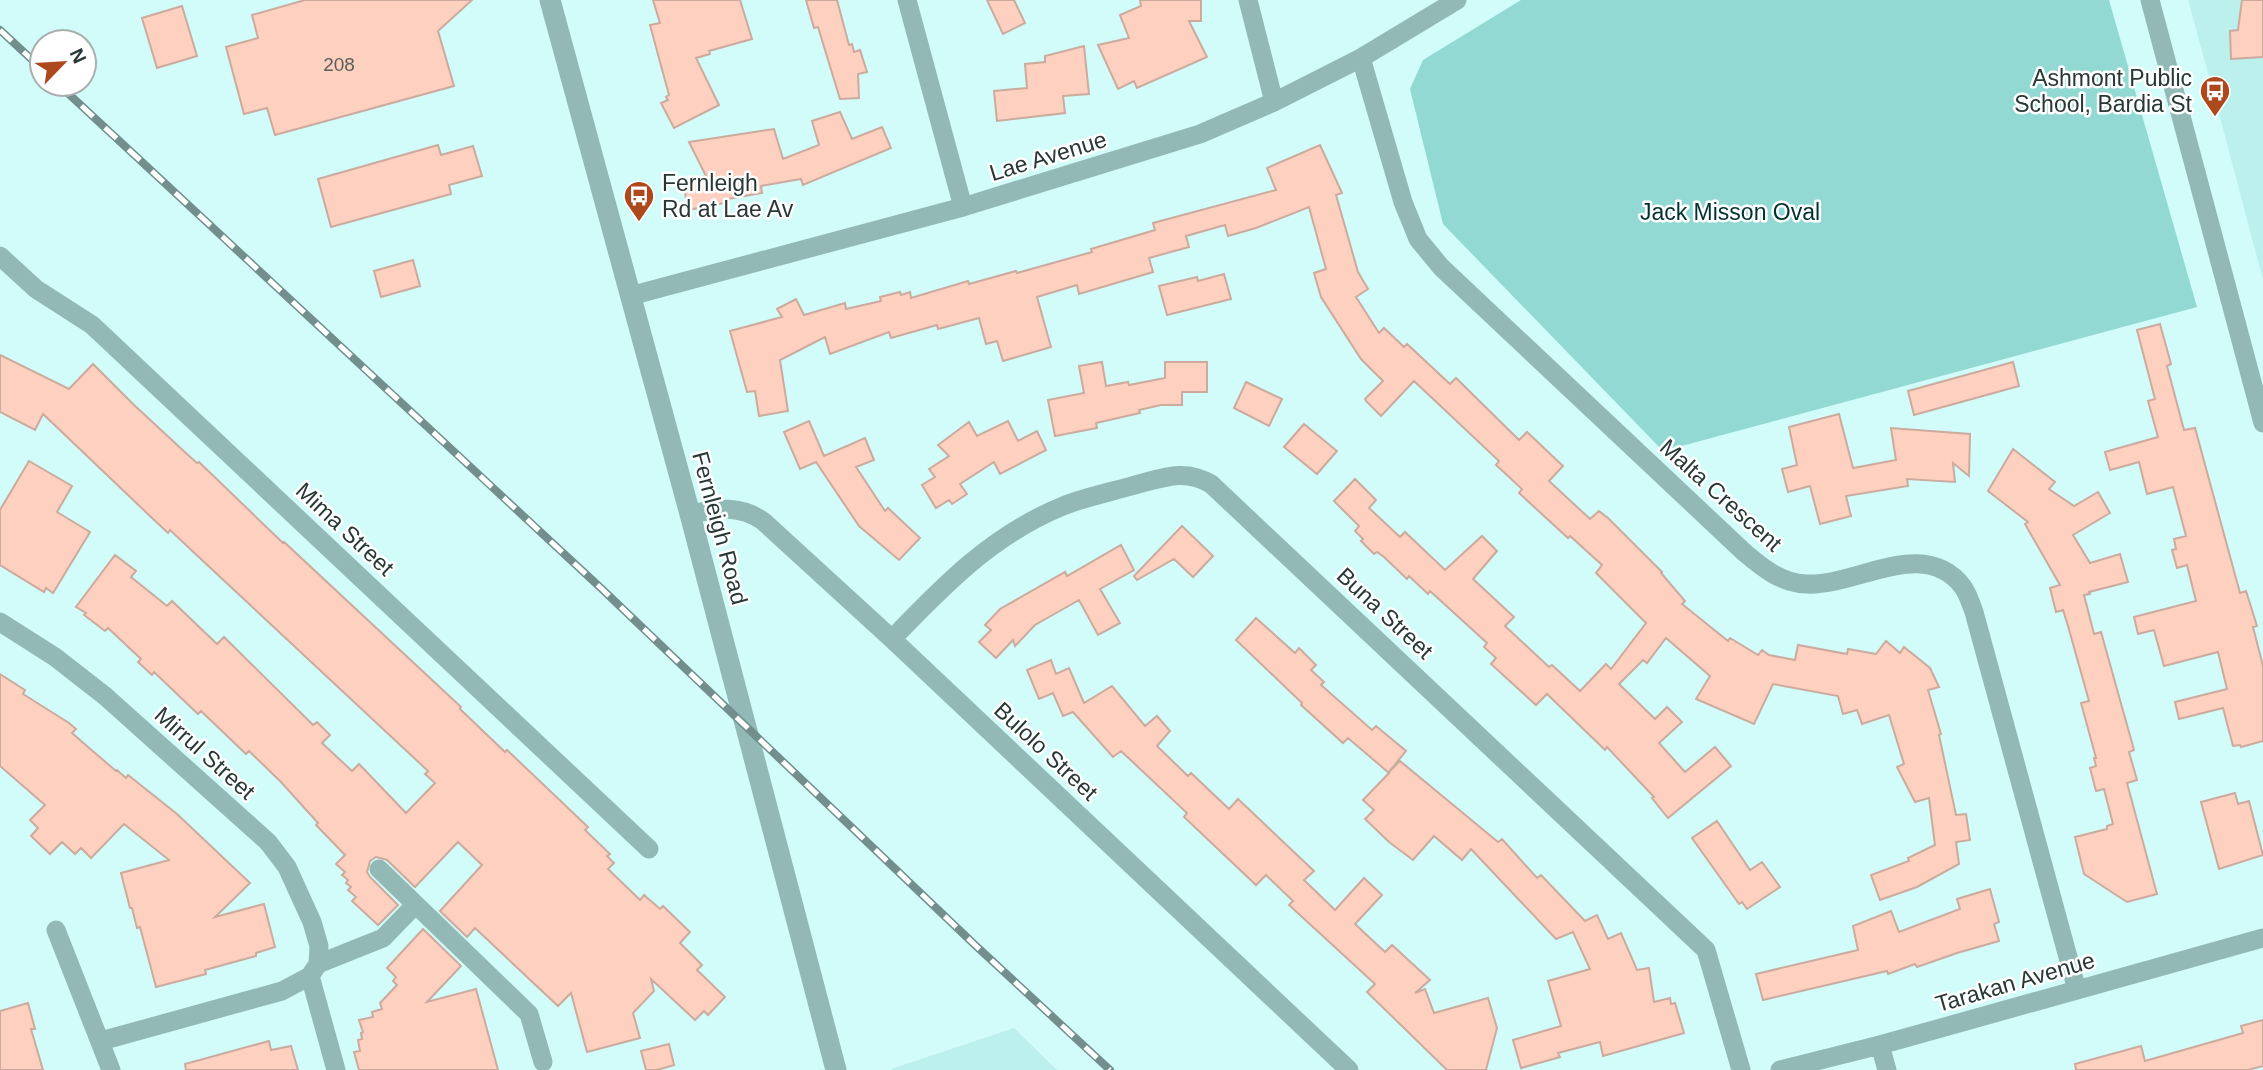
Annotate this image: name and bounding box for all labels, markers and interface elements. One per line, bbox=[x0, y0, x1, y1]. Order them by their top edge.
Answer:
north arrow bbox=[28, 28, 98, 98]
text: N bbox=[66, 45, 90, 67]
house number: 208 bbox=[323, 54, 355, 75]
place label: Ashmont Public School, Bardia St bbox=[2014, 65, 2193, 117]
bus stop icon: Ashmont Public School, Bardia St bbox=[2198, 74, 2232, 118]
street label: Lae Avenue bbox=[986, 126, 1110, 186]
place label: Fernleigh Rd at Lae Av bbox=[662, 170, 794, 222]
bus stop icon: Fernleigh Rd at Lae Av bbox=[622, 179, 656, 223]
park label: Jack Misson Oval bbox=[1640, 199, 1820, 225]
street label: Malta Crescent bbox=[1655, 434, 1788, 557]
street label: Fernleigh Road bbox=[687, 449, 753, 607]
street label: Mima Street bbox=[291, 477, 400, 581]
street label: Buna Street bbox=[1332, 562, 1439, 664]
street label: Bulolo Street bbox=[989, 697, 1103, 806]
street label: Mirrul Street bbox=[150, 701, 261, 805]
street label: Tarakan Avenue bbox=[1932, 947, 2098, 1017]

